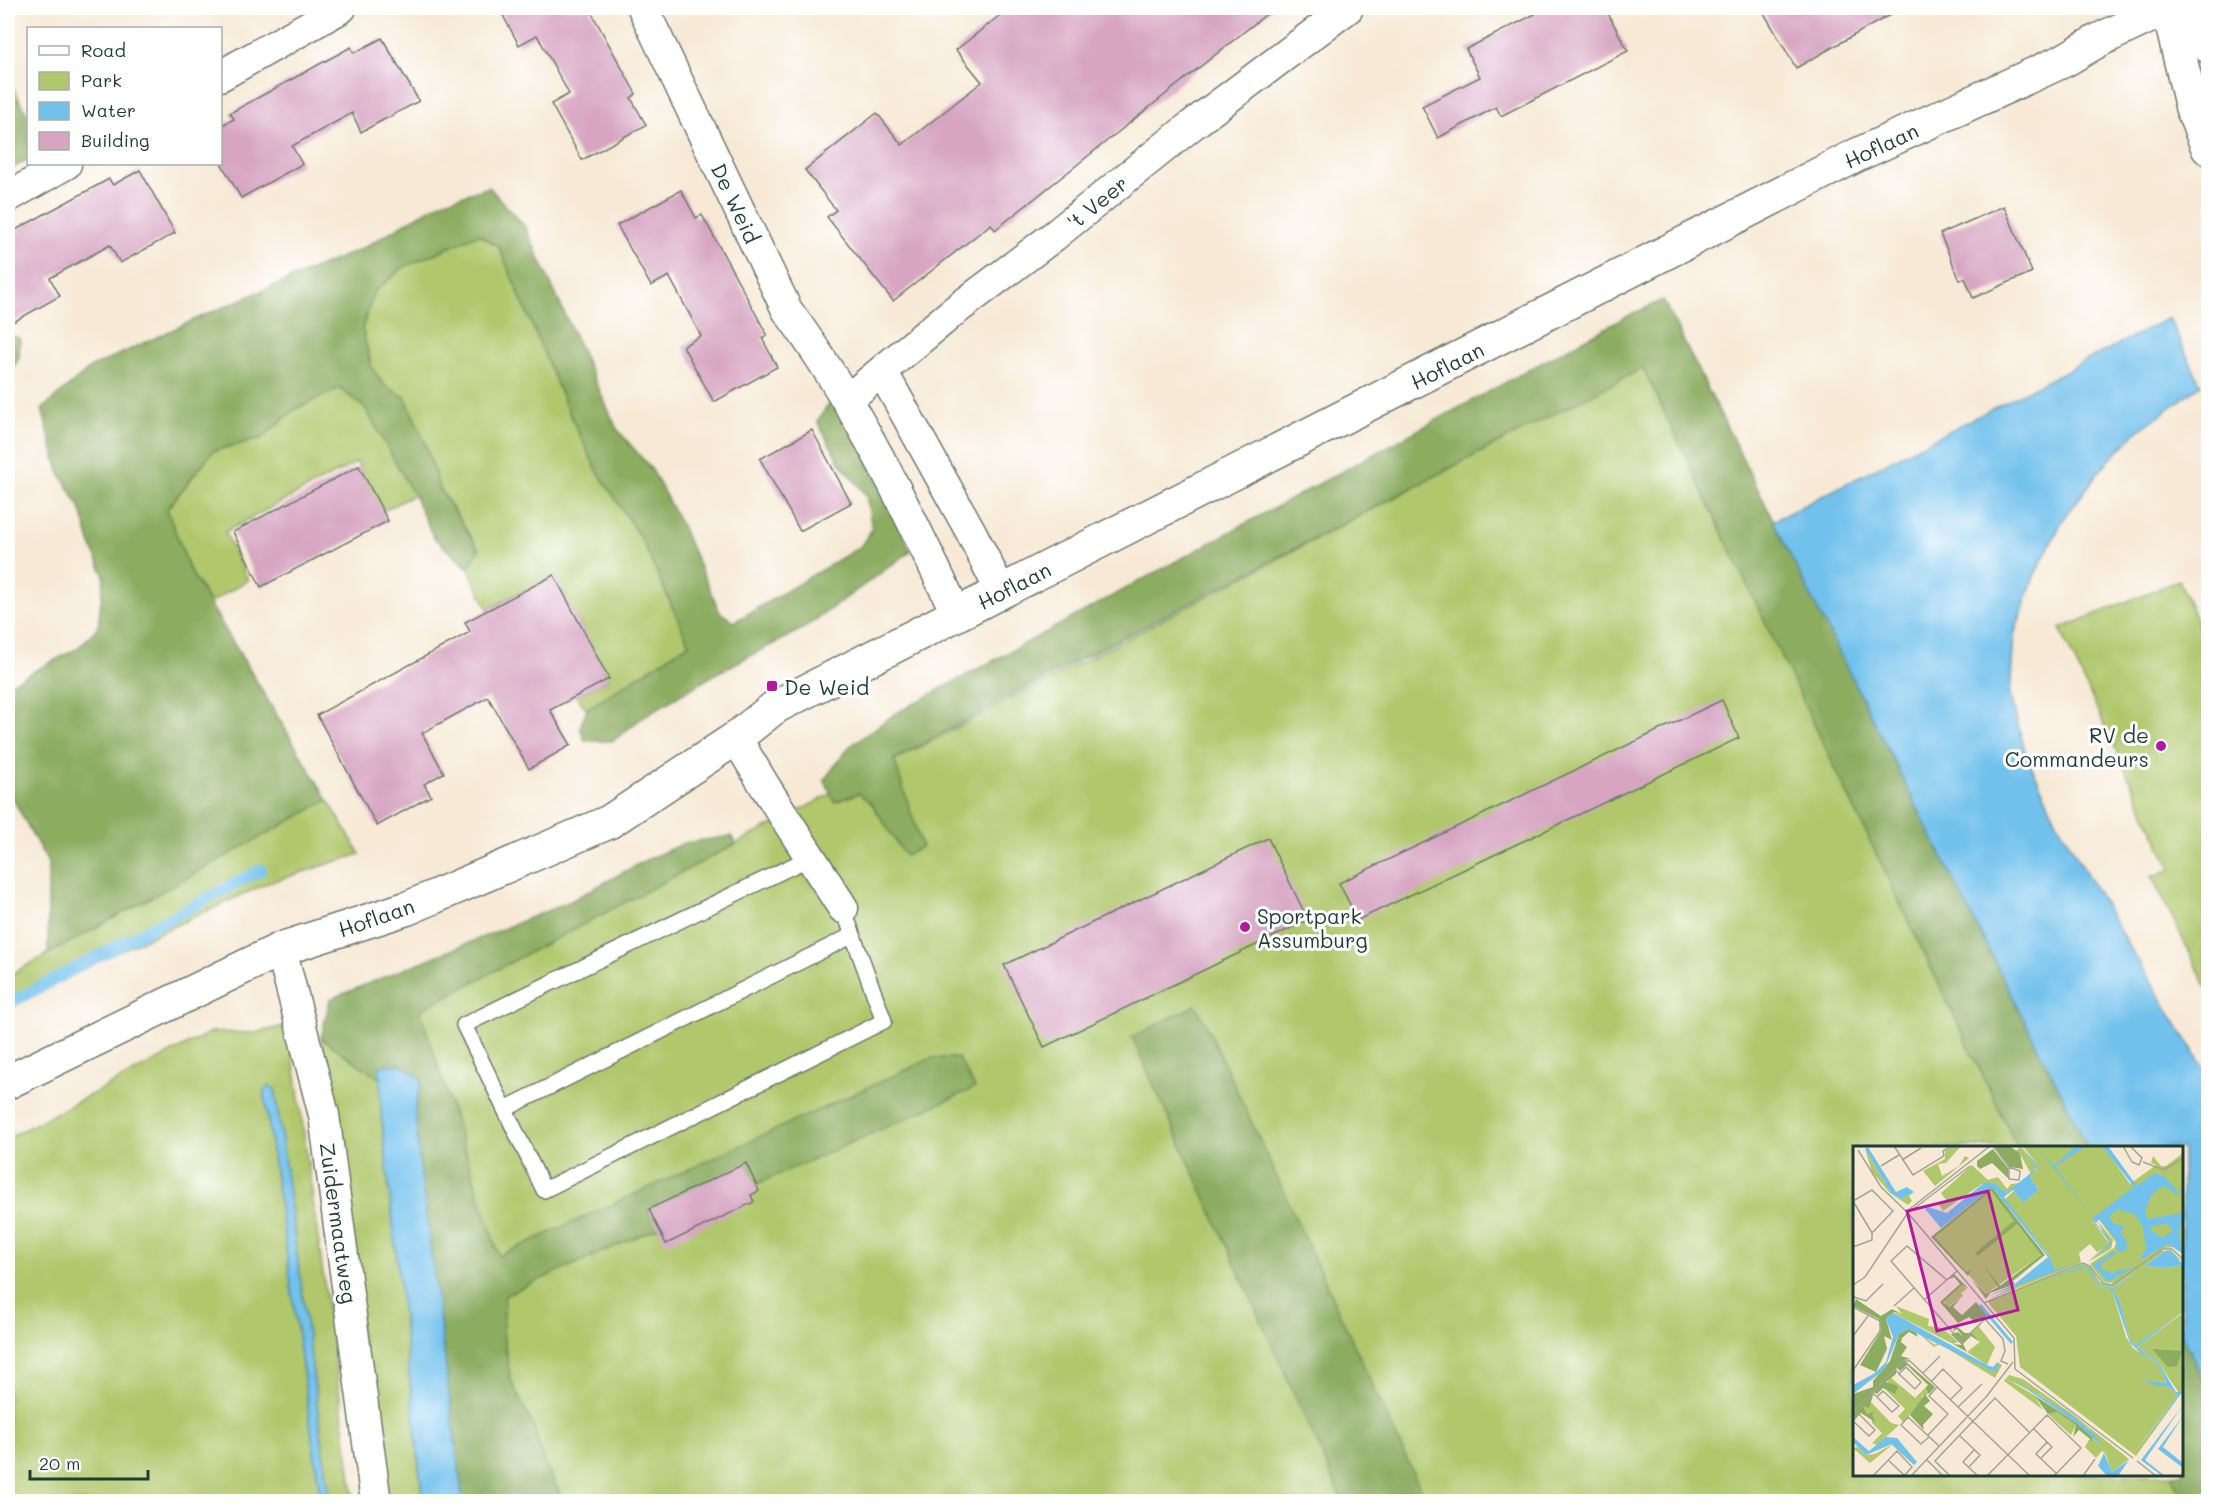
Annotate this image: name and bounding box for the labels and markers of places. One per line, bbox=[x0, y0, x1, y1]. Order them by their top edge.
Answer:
place label: De Weid bbox=[784, 673, 869, 700]
marker: De Weid bbox=[765, 679, 779, 693]
place label: RV de Commandeurs bbox=[2005, 721, 2149, 772]
marker: RV de Commandeurs bbox=[2154, 739, 2168, 753]
place label: Sportpark Assumburg bbox=[1257, 902, 1368, 953]
marker: Sportpark Assumburg bbox=[1238, 920, 1252, 934]

